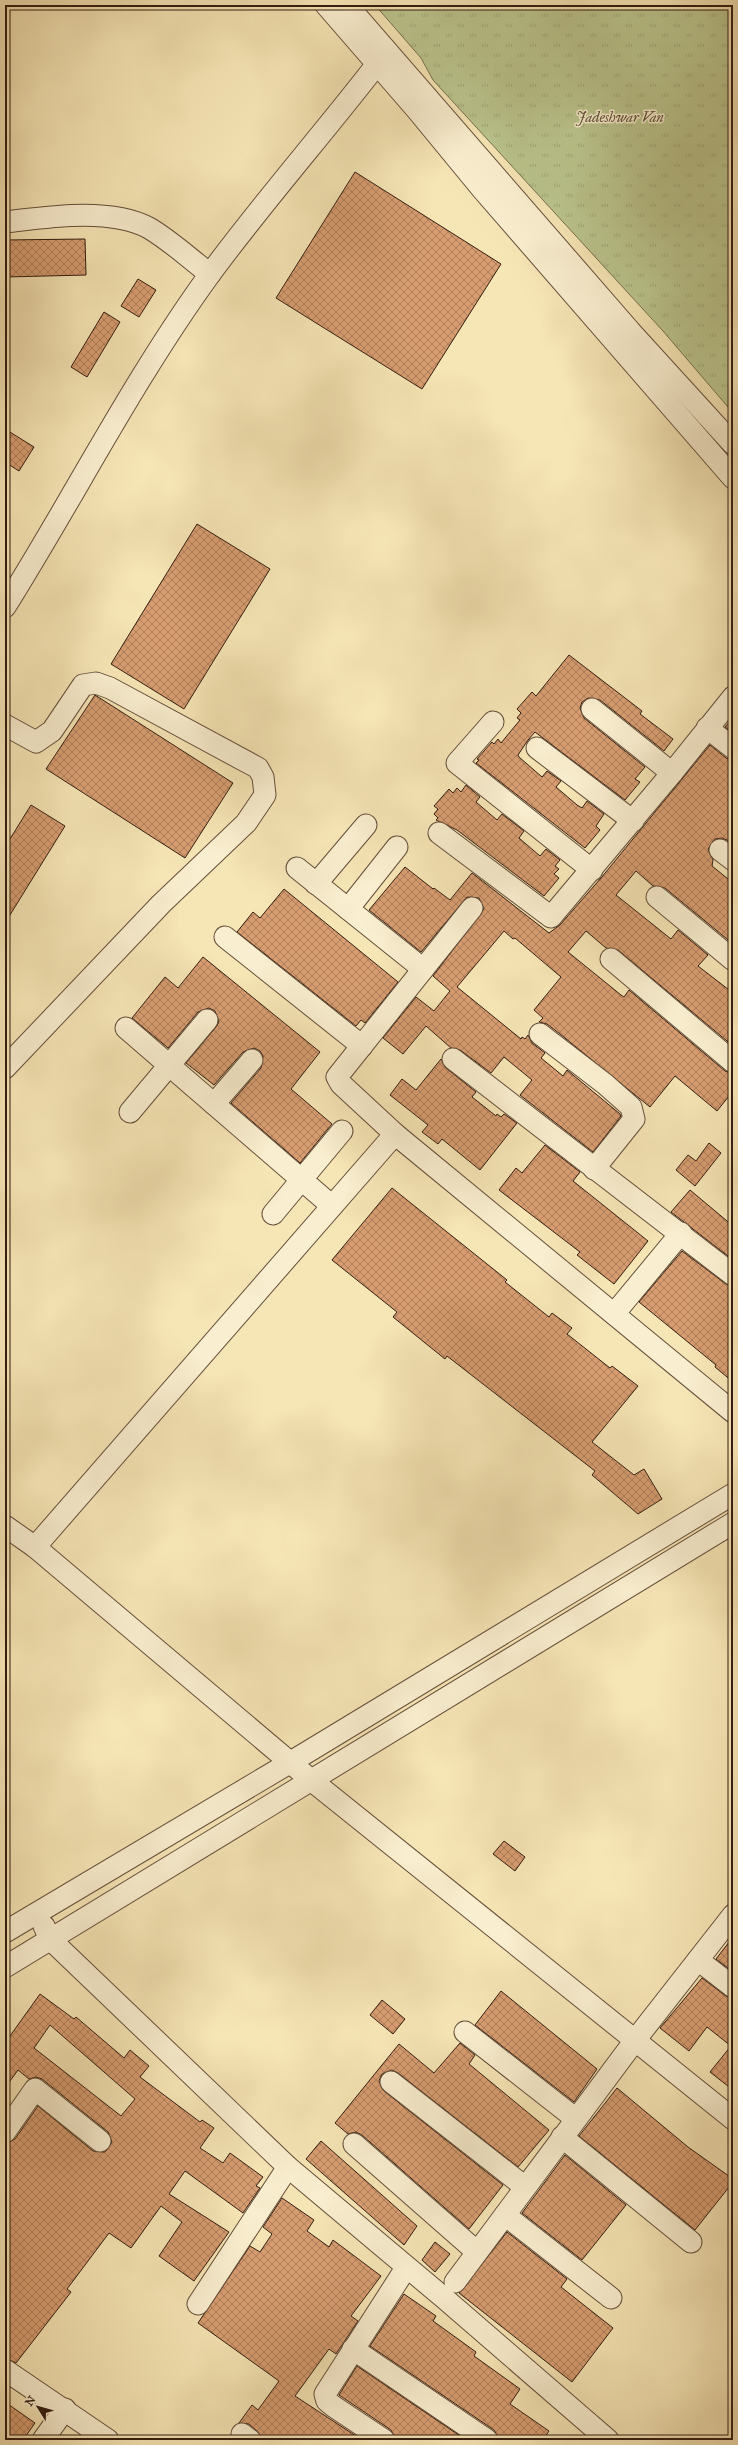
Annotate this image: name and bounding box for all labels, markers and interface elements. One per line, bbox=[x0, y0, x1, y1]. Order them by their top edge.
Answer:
park label: Jadeshwar Van bbox=[575, 109, 664, 126]
north arrow bbox=[18, 2387, 58, 2427]
text: N bbox=[22, 2393, 39, 2409]

